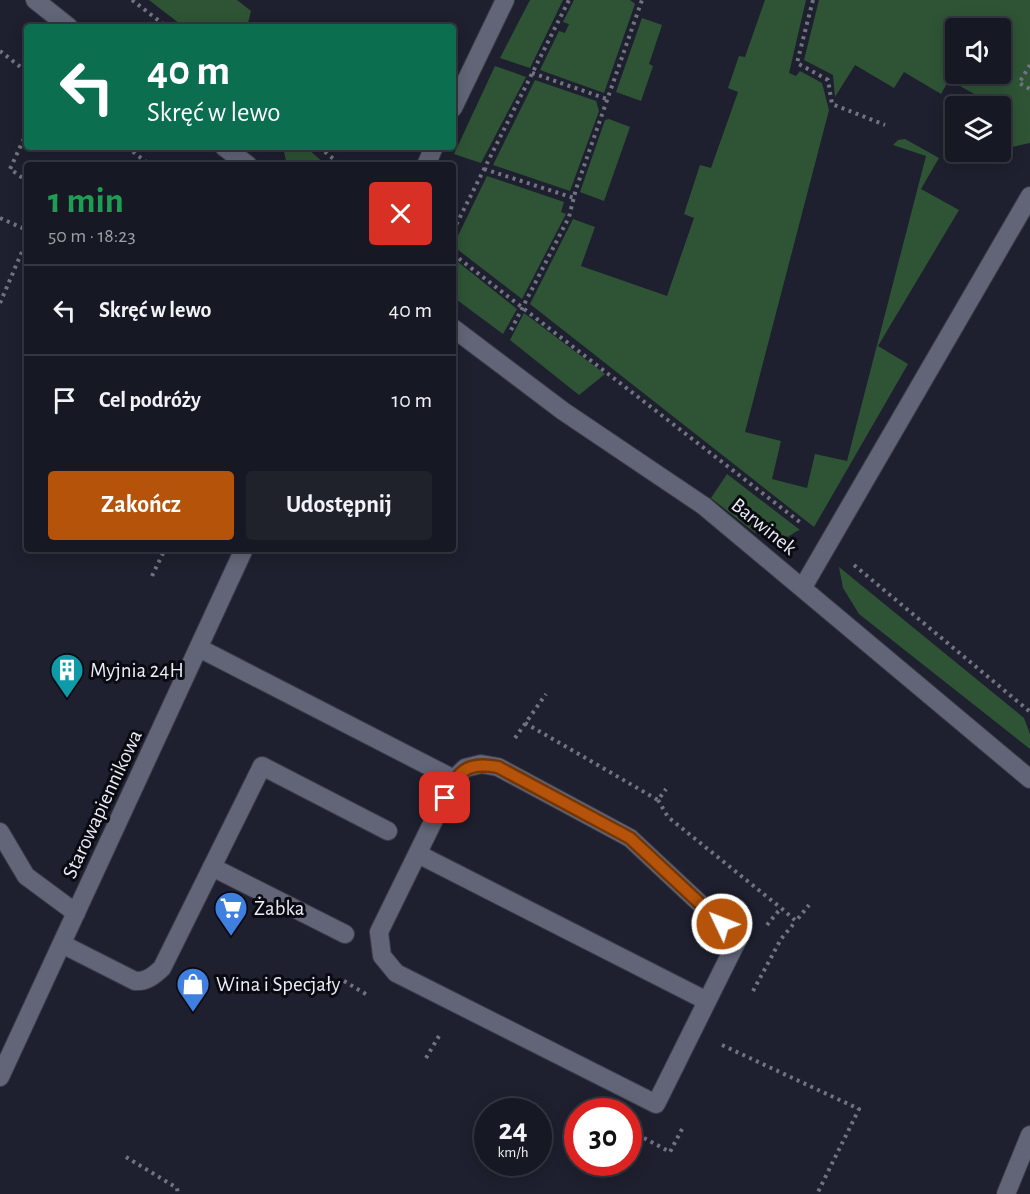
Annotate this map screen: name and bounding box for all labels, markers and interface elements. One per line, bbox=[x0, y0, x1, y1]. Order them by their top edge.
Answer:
map controls bbox=[945, 18, 1011, 162]
button: sound bbox=[945, 18, 1011, 84]
icon: left bbox=[48, 48, 126, 126]
text: 40 m bbox=[147, 50, 230, 92]
button: layers bbox=[945, 96, 1011, 162]
text: Skręć w lewo bbox=[147, 99, 281, 126]
button: close bbox=[369, 182, 432, 245]
text: 1 min bbox=[48, 183, 124, 219]
text: 50 m · 18:23 bbox=[48, 226, 136, 246]
icon: left bbox=[48, 294, 81, 327]
text: Skręć w lewo bbox=[99, 299, 211, 321]
text: 40 m bbox=[389, 299, 432, 321]
icon: arrive bbox=[48, 384, 81, 417]
text: Cel podróży bbox=[99, 389, 201, 411]
text: 10 m bbox=[392, 389, 432, 411]
button: Zakończ bbox=[48, 471, 234, 540]
button: Udostępnij bbox=[246, 471, 432, 540]
street label: Barwinek bbox=[727, 494, 801, 559]
building icon: Myjnia 24H bbox=[49, 652, 85, 699]
place label: Myjnia 24H bbox=[90, 660, 184, 681]
street label: Starowapiennikowa bbox=[59, 726, 146, 882]
pin bbox=[419, 772, 470, 823]
icon: arrive bbox=[428, 781, 461, 814]
supermarket icon: Żabka bbox=[213, 890, 249, 937]
position arrow bbox=[690, 892, 754, 956]
place label: Żabka bbox=[254, 897, 305, 919]
shop icon: Wina i Specjały bbox=[175, 966, 211, 1013]
place label: Wina i Specjały bbox=[216, 974, 340, 995]
speed limit sign: 30 bbox=[564, 1098, 642, 1176]
text: 24 bbox=[498, 1115, 528, 1145]
text: km/h bbox=[498, 1145, 528, 1160]

